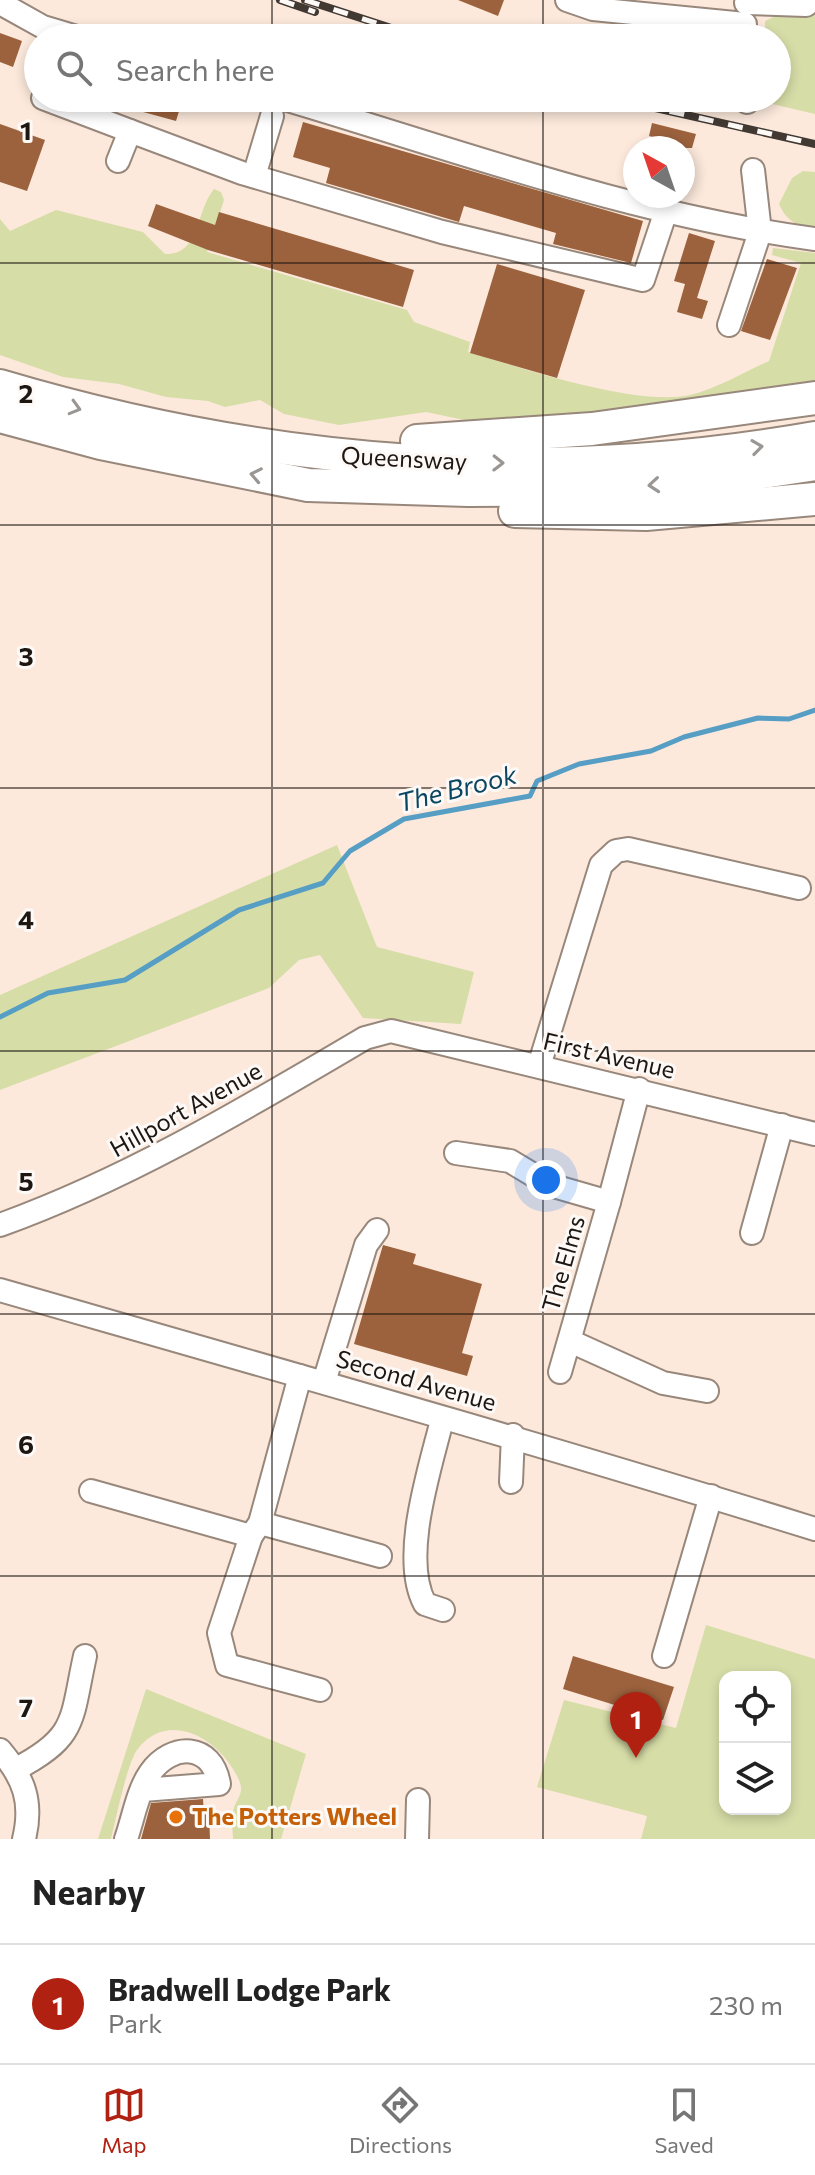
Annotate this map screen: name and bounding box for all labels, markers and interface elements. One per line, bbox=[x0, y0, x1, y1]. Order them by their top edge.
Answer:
search box bbox=[24, 24, 791, 112]
icon: search bbox=[52, 46, 96, 90]
text: Search here bbox=[116, 50, 275, 87]
text: 1 bbox=[20, 114, 32, 145]
north arrow bbox=[623, 136, 695, 208]
text: 2 bbox=[19, 377, 33, 408]
one-way arrow bbox=[67, 399, 81, 415]
one-way arrow bbox=[750, 439, 764, 456]
street label: Queensway bbox=[340, 440, 468, 475]
one-way arrow bbox=[492, 454, 505, 472]
one-way arrow bbox=[249, 467, 263, 484]
one-way arrow bbox=[647, 476, 660, 493]
text: 3 bbox=[18, 640, 34, 671]
water label: The Brook bbox=[394, 758, 521, 817]
text: 4 bbox=[18, 903, 34, 934]
street label: First Avenue bbox=[541, 1025, 678, 1084]
street label: Hillport Avenue bbox=[104, 1055, 266, 1162]
your location bbox=[526, 1160, 566, 1200]
text: 5 bbox=[18, 1165, 34, 1196]
street label: The Elms bbox=[535, 1212, 590, 1315]
street label: Second Avenue bbox=[333, 1343, 500, 1416]
text: 6 bbox=[18, 1428, 34, 1459]
map controls bbox=[719, 1671, 791, 1815]
button: locate bbox=[719, 1671, 791, 1743]
text: 7 bbox=[19, 1691, 33, 1722]
pin: 1 bbox=[610, 1692, 662, 1758]
button: layers bbox=[719, 1743, 791, 1815]
place label: The Potters Wheel bbox=[192, 1801, 397, 1830]
marker: The Potters Wheel bbox=[167, 1808, 185, 1826]
text: Nearby bbox=[32, 1870, 146, 1912]
text: Bradwell Lodge Park bbox=[108, 1970, 391, 2007]
text: 1 bbox=[52, 1989, 64, 2020]
text: 230 m bbox=[709, 1989, 783, 2020]
text: Park bbox=[108, 2007, 162, 2038]
tab: Map bbox=[101, 2083, 147, 2158]
tab: Directions bbox=[349, 2083, 452, 2158]
tab: Saved bbox=[654, 2083, 714, 2158]

